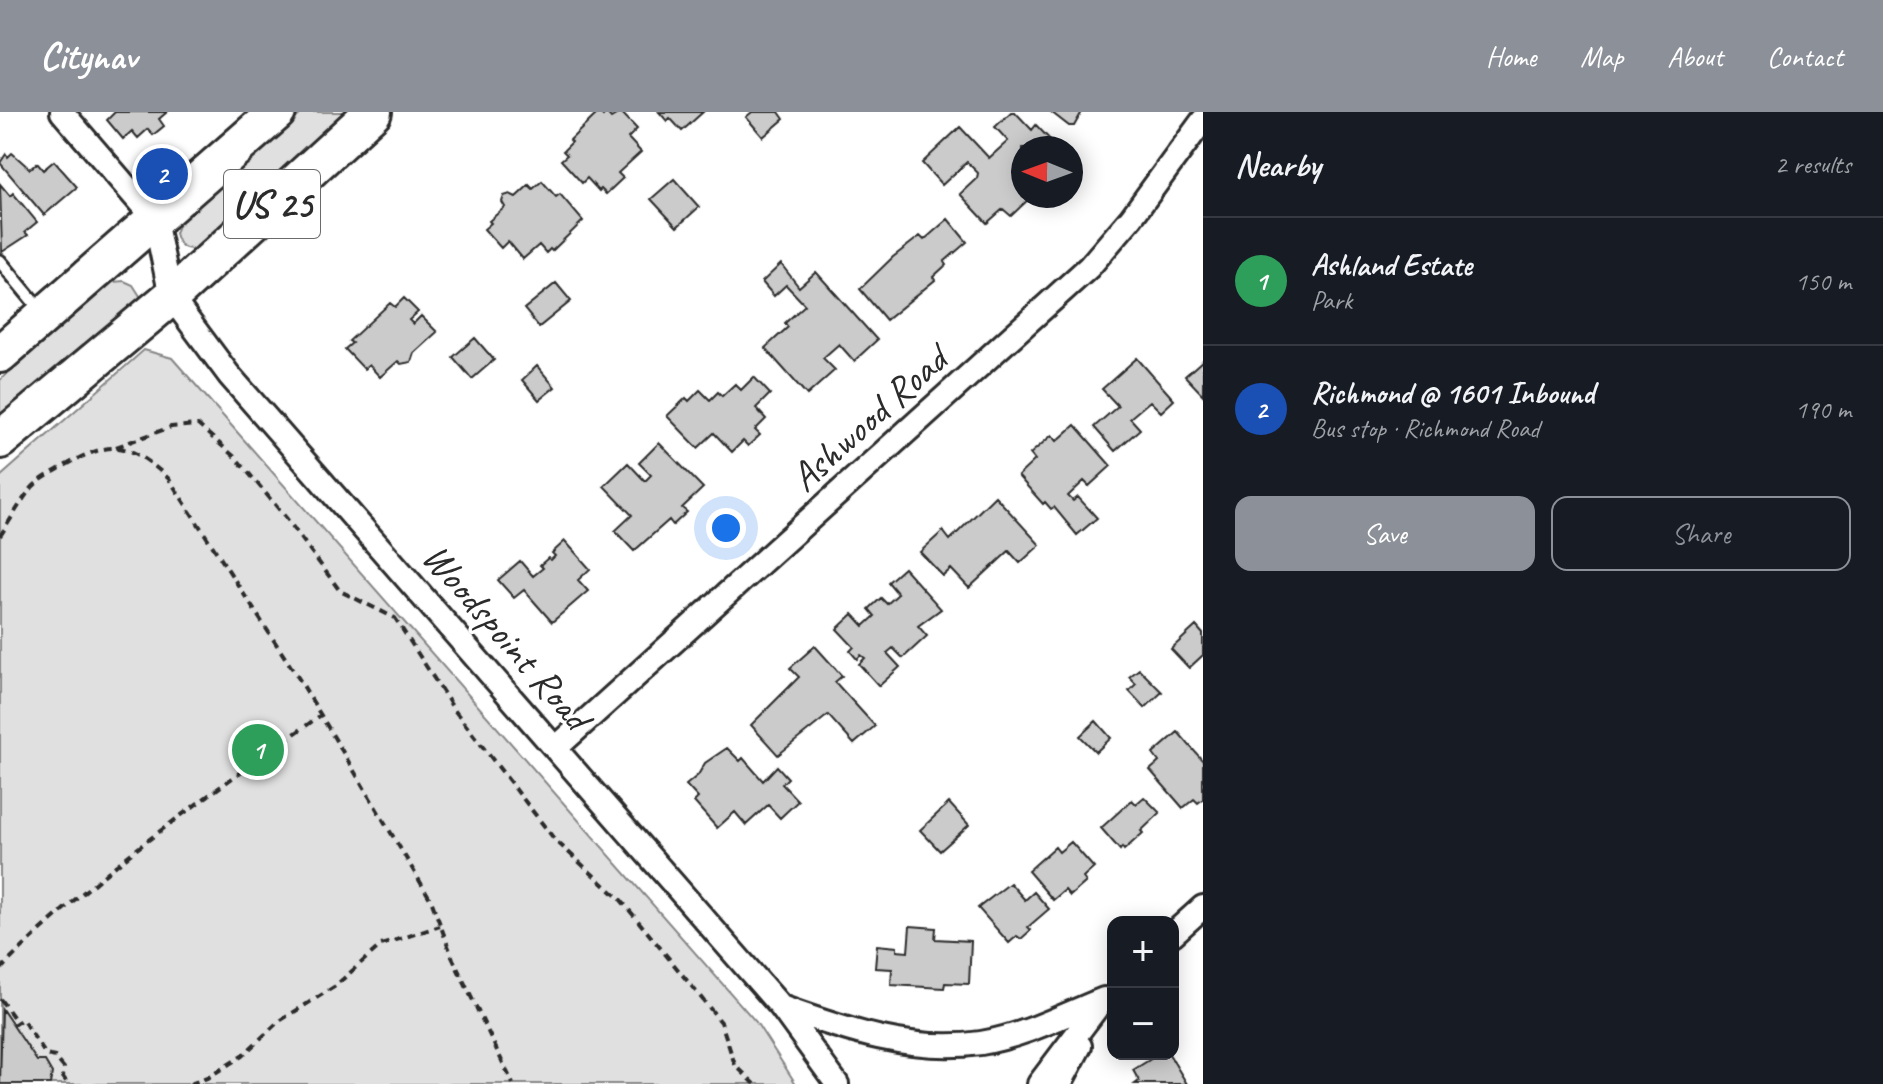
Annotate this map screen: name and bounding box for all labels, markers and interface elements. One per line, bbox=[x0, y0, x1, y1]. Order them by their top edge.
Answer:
text: Citynav bbox=[40, 33, 137, 80]
text: Home bbox=[1486, 39, 1536, 74]
text: Map bbox=[1580, 39, 1623, 74]
text: About bbox=[1667, 39, 1723, 74]
text: Contact bbox=[1767, 39, 1843, 74]
north arrow bbox=[1011, 136, 1083, 208]
text: Nearby bbox=[1235, 143, 1321, 186]
pin: 2 bbox=[136, 144, 188, 204]
text: 2 results bbox=[1775, 148, 1851, 181]
road number: US 25 bbox=[224, 170, 320, 238]
text: Ashland Estate bbox=[1311, 246, 1472, 284]
text: 1 bbox=[1255, 265, 1267, 298]
text: 150 m bbox=[1795, 265, 1851, 298]
text: Park bbox=[1311, 284, 1352, 317]
street label: Ashwood Road bbox=[780, 331, 962, 502]
text: Richmond @ 1601 Inbound bbox=[1311, 374, 1594, 412]
text: 2 bbox=[1255, 393, 1267, 426]
text: 190 m bbox=[1795, 393, 1851, 426]
text: Bus stop · Richmond Road bbox=[1311, 412, 1540, 445]
button: Save bbox=[1235, 496, 1535, 571]
button: Share bbox=[1551, 496, 1851, 571]
your location bbox=[706, 508, 746, 548]
street label: Woodspoint Road bbox=[411, 533, 604, 744]
pin: 1 bbox=[232, 720, 284, 780]
map controls bbox=[1107, 916, 1179, 1060]
button: + bbox=[1107, 916, 1179, 988]
button: − bbox=[1107, 988, 1179, 1060]

